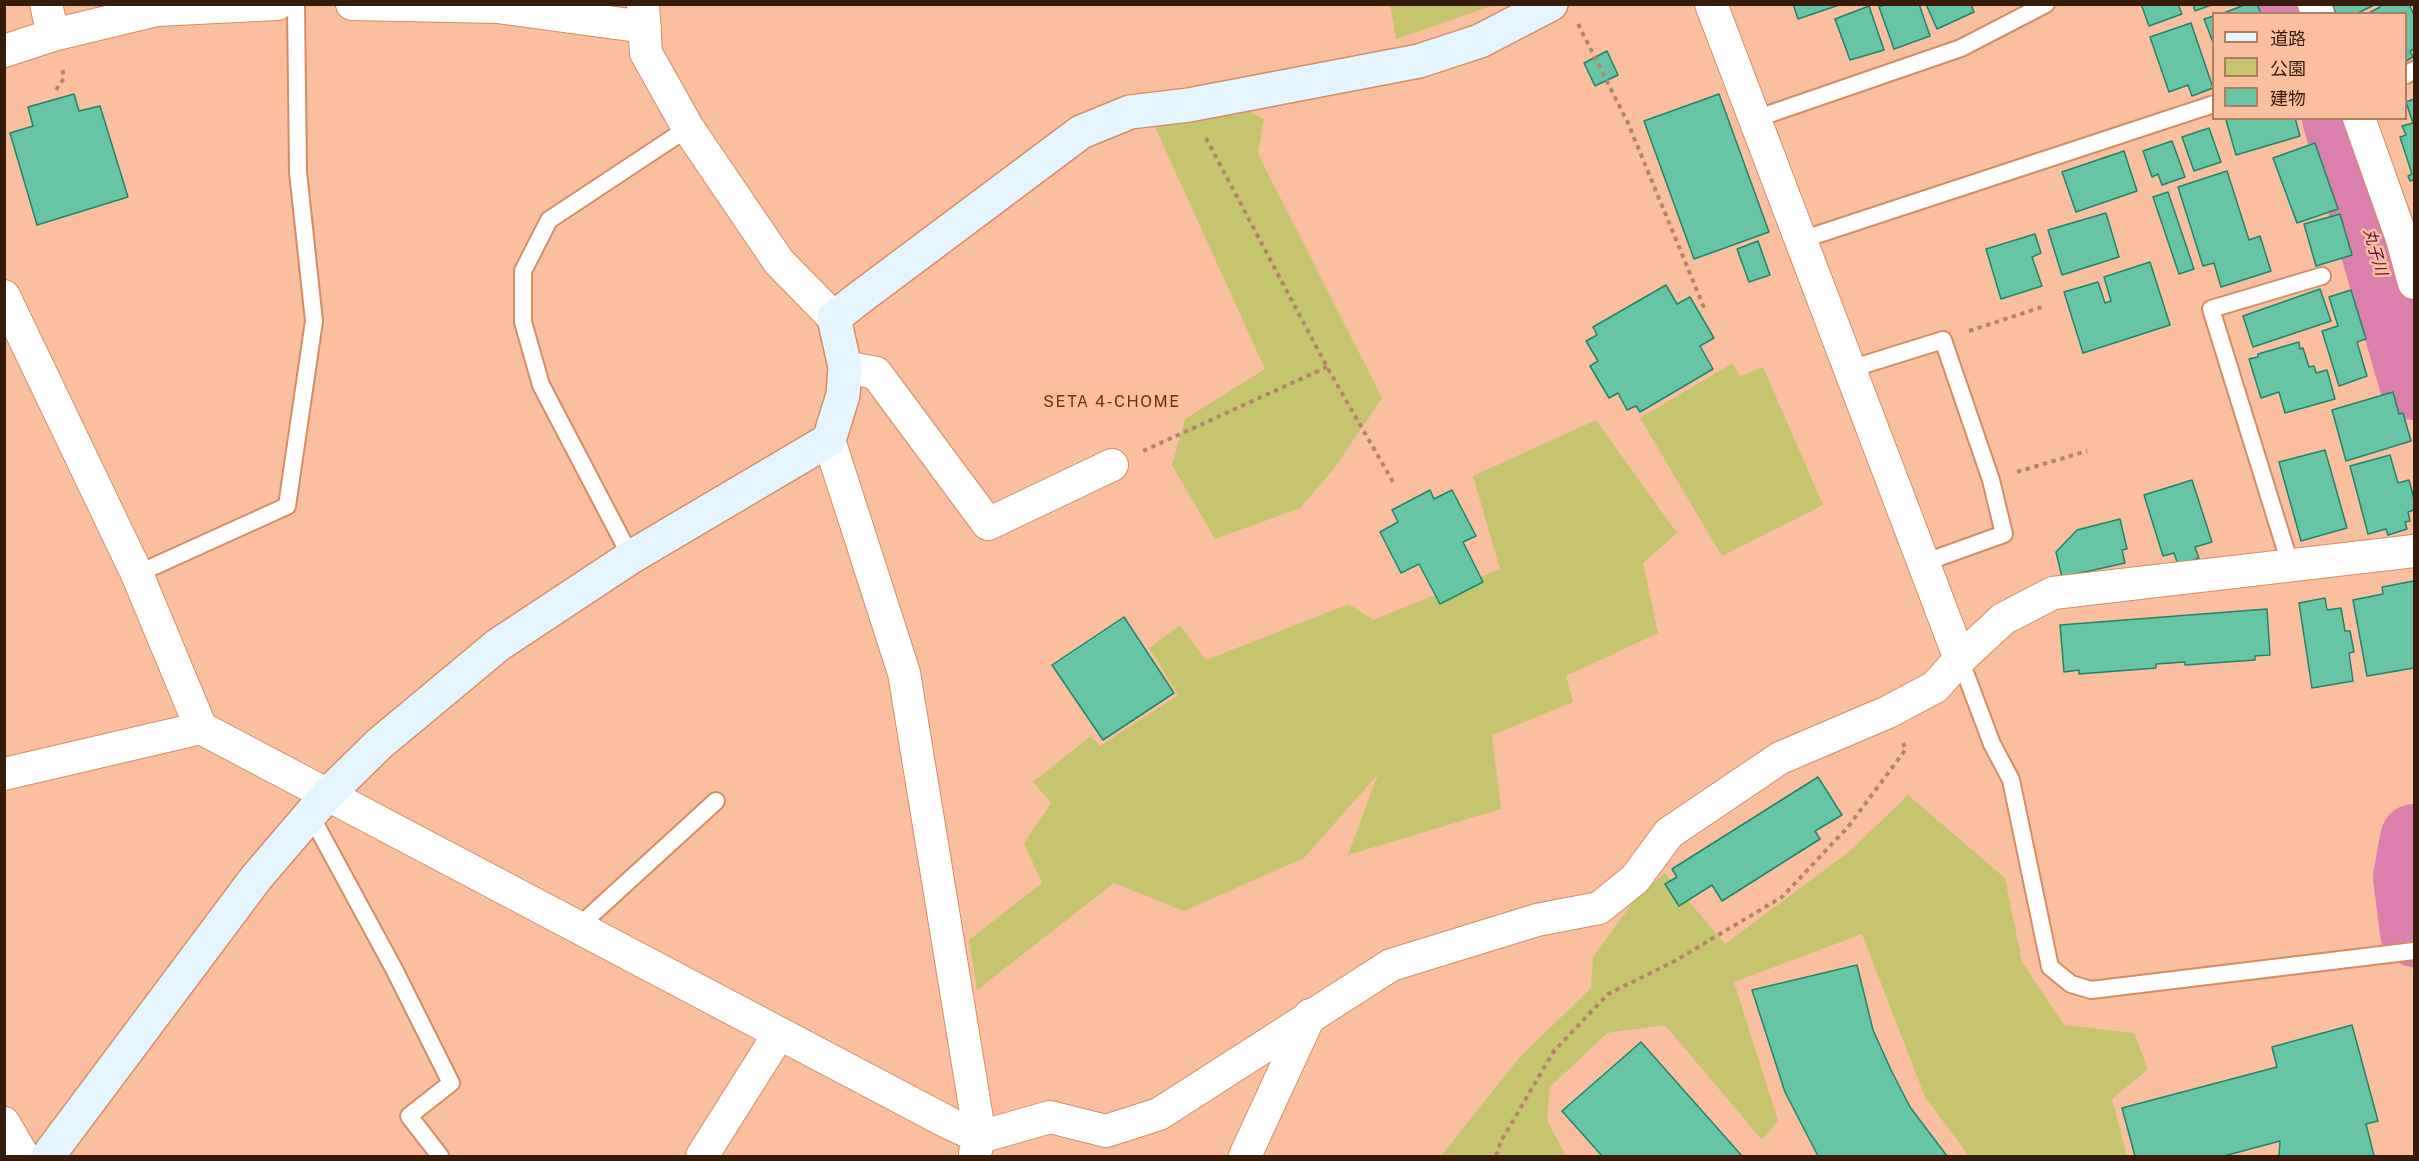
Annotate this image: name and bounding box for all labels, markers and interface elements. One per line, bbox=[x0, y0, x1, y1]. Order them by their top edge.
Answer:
legend bbox=[2212, 12, 2407, 120]
text: 道路 bbox=[2270, 28, 2306, 49]
text: 公園 bbox=[2270, 58, 2306, 79]
text: 建物 bbox=[2270, 88, 2306, 109]
water label: 丸子川 bbox=[2359, 226, 2391, 278]
district label: SETA 4-CHOME bbox=[1043, 392, 1181, 412]

